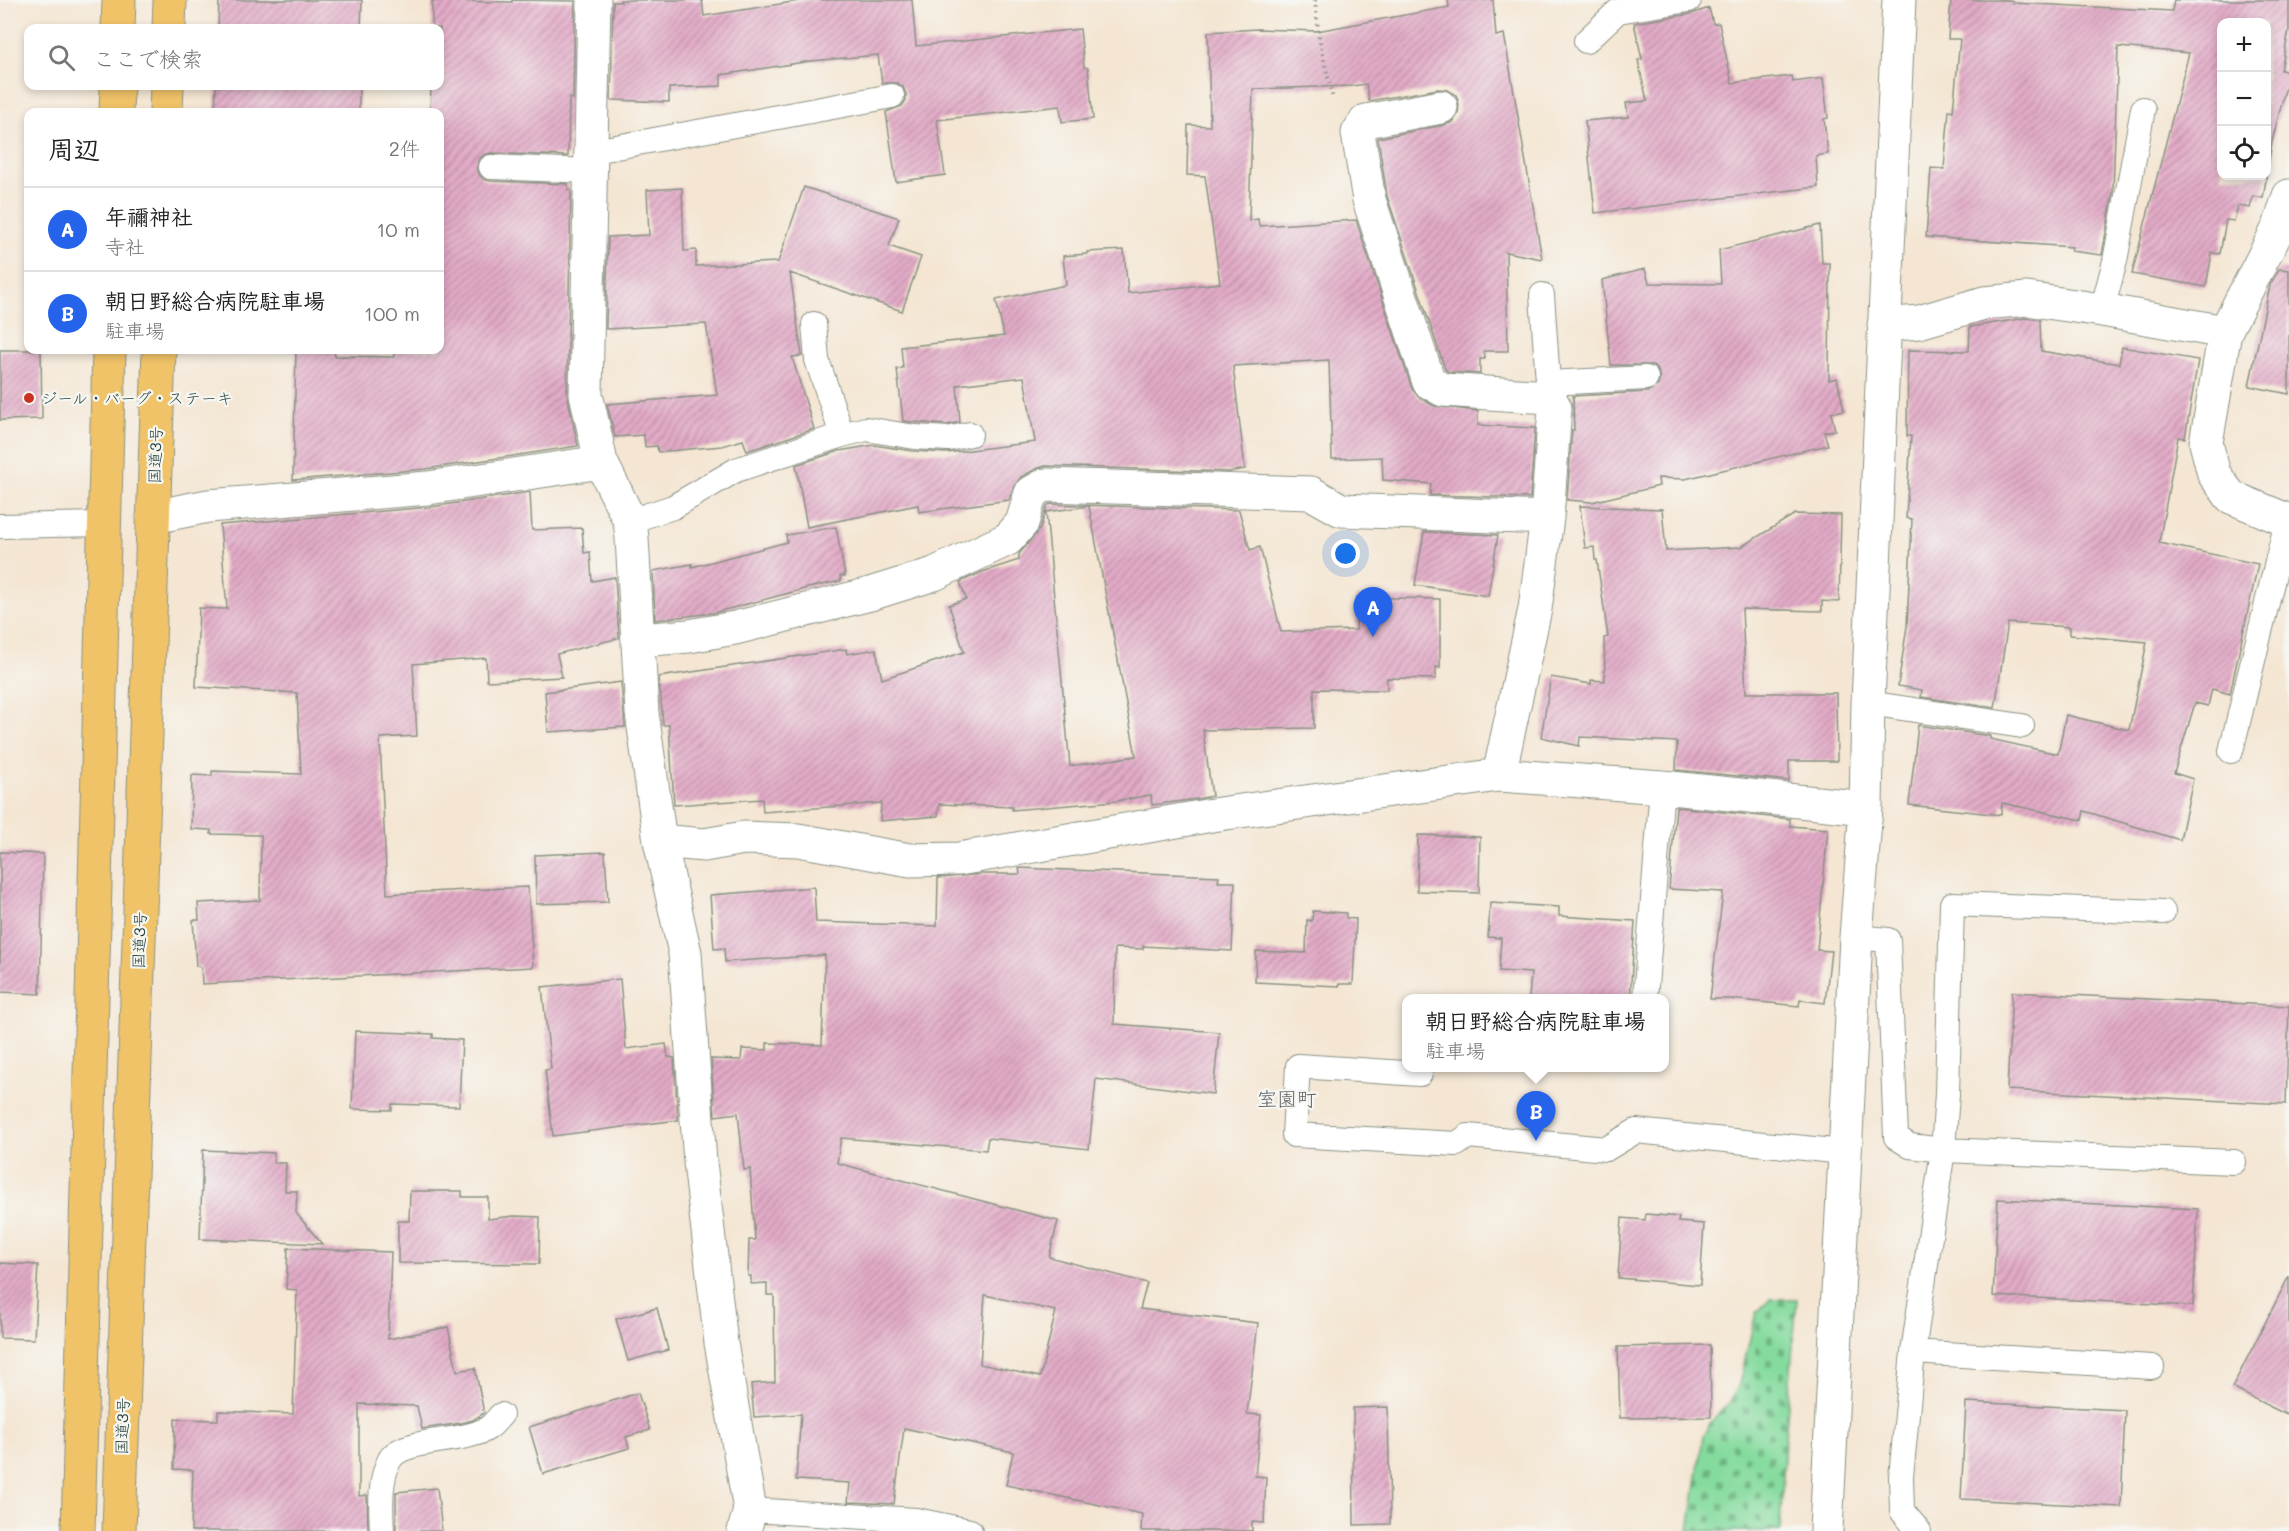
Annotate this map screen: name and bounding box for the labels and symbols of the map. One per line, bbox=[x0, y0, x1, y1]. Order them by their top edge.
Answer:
place label: ジール・バーグ・ステーキ bbox=[41, 387, 233, 408]
marker: ジール・バーグ・ステーキ bbox=[22, 391, 36, 405]
street label: 国道3号 bbox=[143, 426, 166, 484]
your location bbox=[1331, 539, 1360, 568]
pin: A bbox=[1354, 588, 1392, 637]
street label: 国道3号 bbox=[127, 911, 150, 969]
district label: 室園町 bbox=[1257, 1085, 1317, 1111]
pin: B bbox=[1516, 1092, 1556, 1141]
street label: 国道3号 bbox=[110, 1397, 133, 1455]

